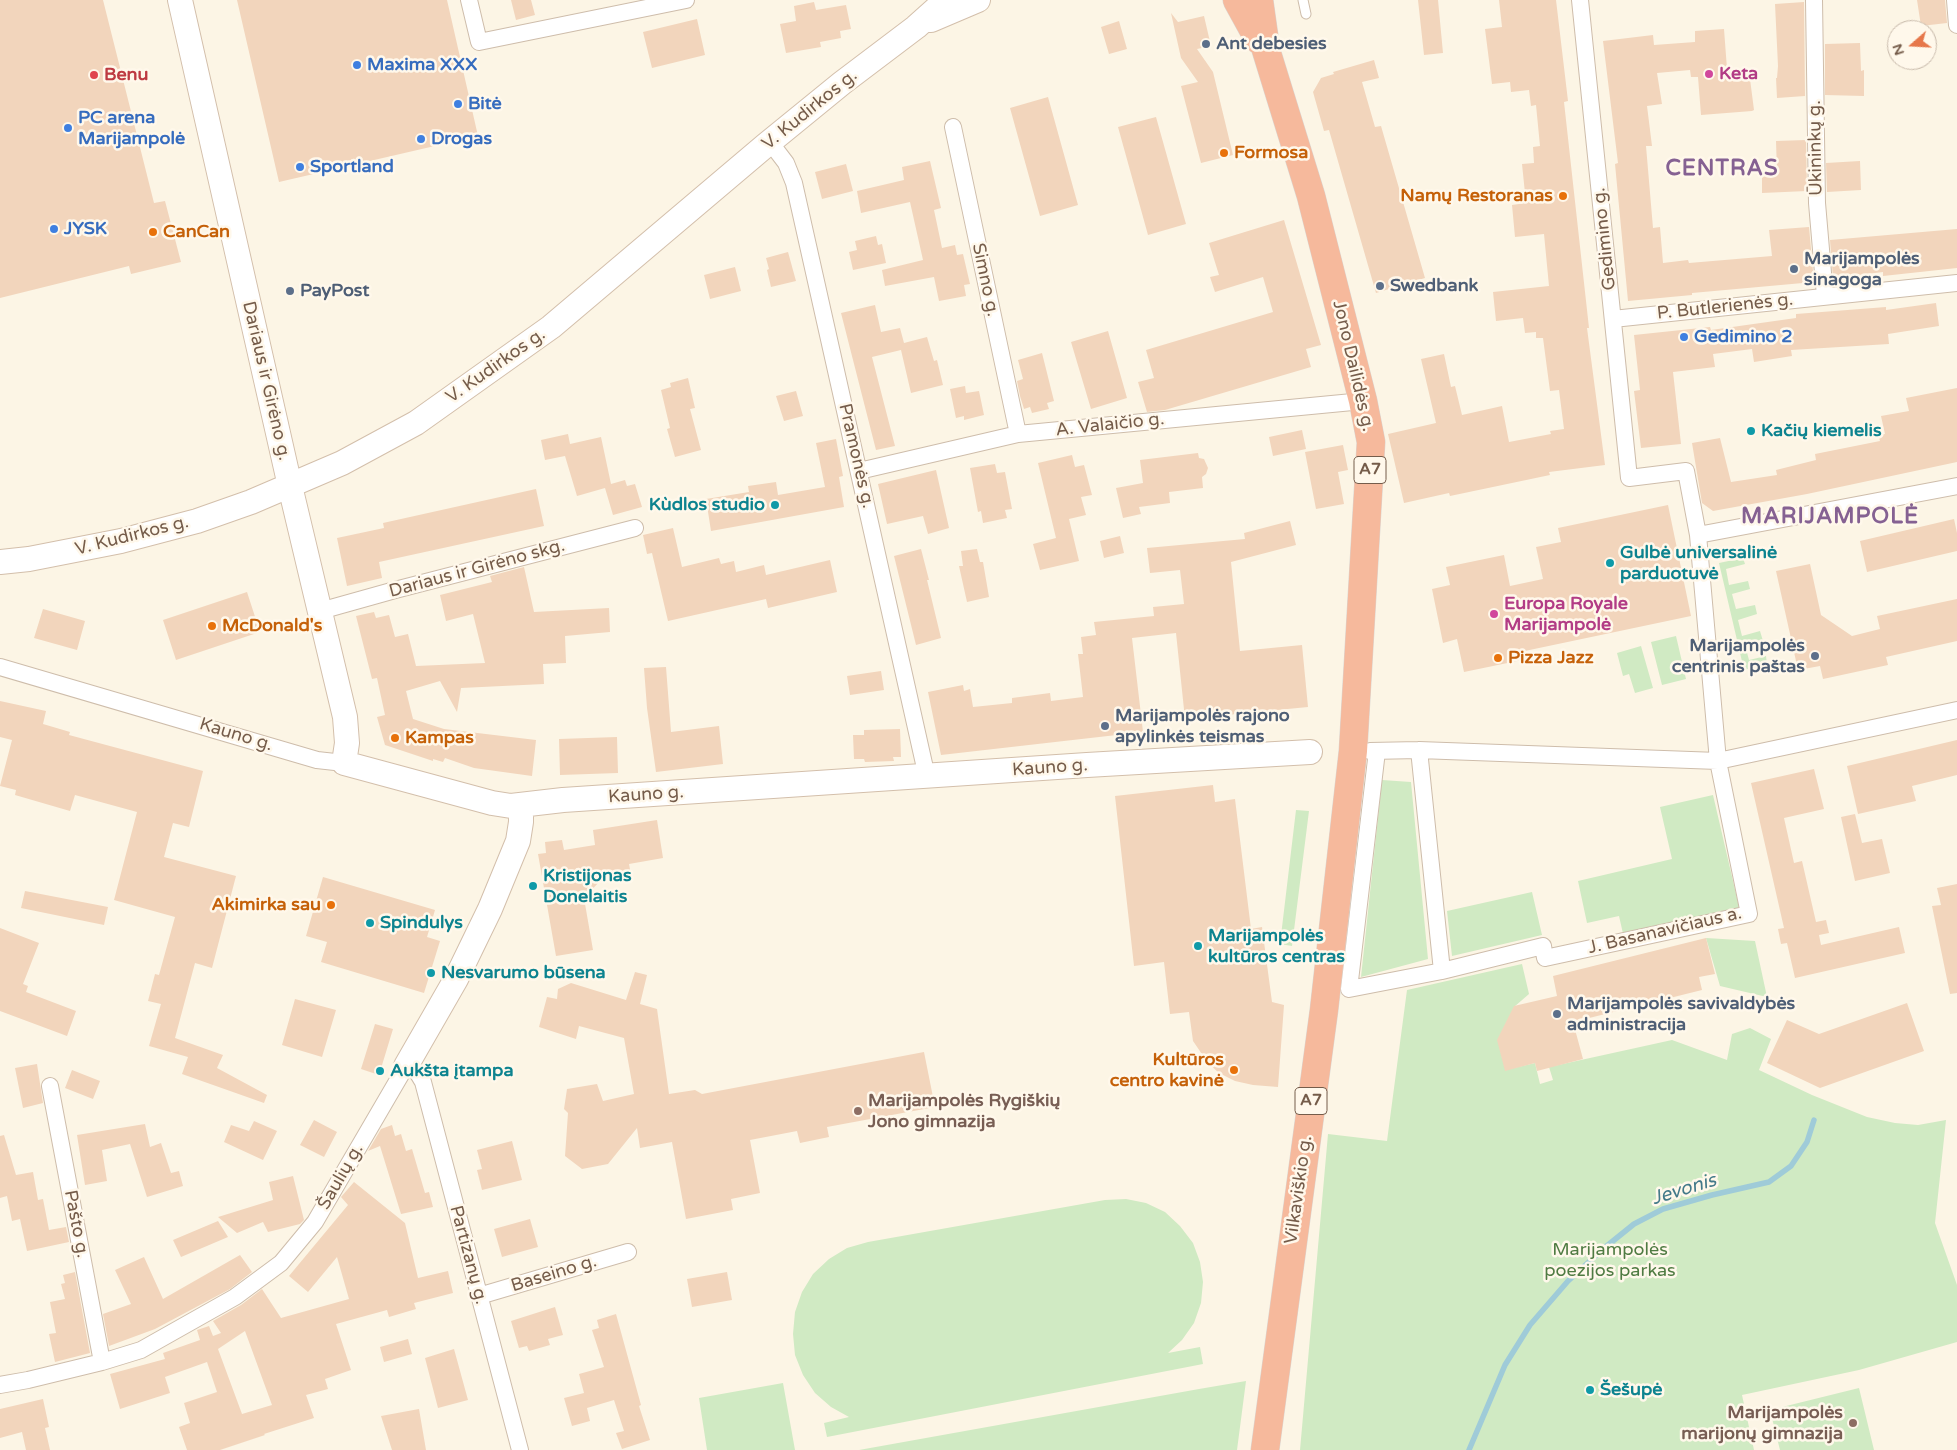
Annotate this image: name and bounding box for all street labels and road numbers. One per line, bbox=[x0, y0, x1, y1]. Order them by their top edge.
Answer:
street label: V. Kudirkos g. bbox=[758, 65, 862, 155]
street label: Ūkininkų g. bbox=[1804, 100, 1828, 196]
street label: Gedimino g. bbox=[1589, 187, 1621, 291]
street label: Simno g. bbox=[967, 241, 1003, 319]
street label: P. Butlerienės g. bbox=[1656, 289, 1794, 325]
street label: Jono Dailidės g. bbox=[1327, 298, 1379, 434]
street label: Dariaus ir Girėno g. bbox=[237, 299, 295, 463]
street label: V. Kudirkos g. bbox=[442, 324, 550, 408]
street label: Pramonės g. bbox=[833, 401, 879, 511]
street label: A. Valaičio g. bbox=[1055, 409, 1165, 441]
road number: A7 bbox=[1354, 456, 1386, 484]
street label: V. Kudirkos g. bbox=[73, 511, 191, 561]
street label: Dariaus ir Girėno skg. bbox=[387, 535, 567, 603]
street label: Kauno g. bbox=[197, 714, 275, 756]
street label: Kauno g. bbox=[1011, 755, 1089, 781]
street label: Kauno g. bbox=[607, 782, 685, 808]
street label: J. Basanavičiaus a. bbox=[1586, 903, 1744, 959]
road number: A7 bbox=[1295, 1088, 1327, 1114]
street label: Vilkaviškio g. bbox=[1281, 1134, 1317, 1246]
street label: Šaulių g. bbox=[313, 1140, 369, 1214]
street label: Pašto g. bbox=[59, 1188, 93, 1260]
street label: Partizanų g. bbox=[444, 1203, 492, 1307]
street label: Baseino g. bbox=[509, 1251, 599, 1297]

